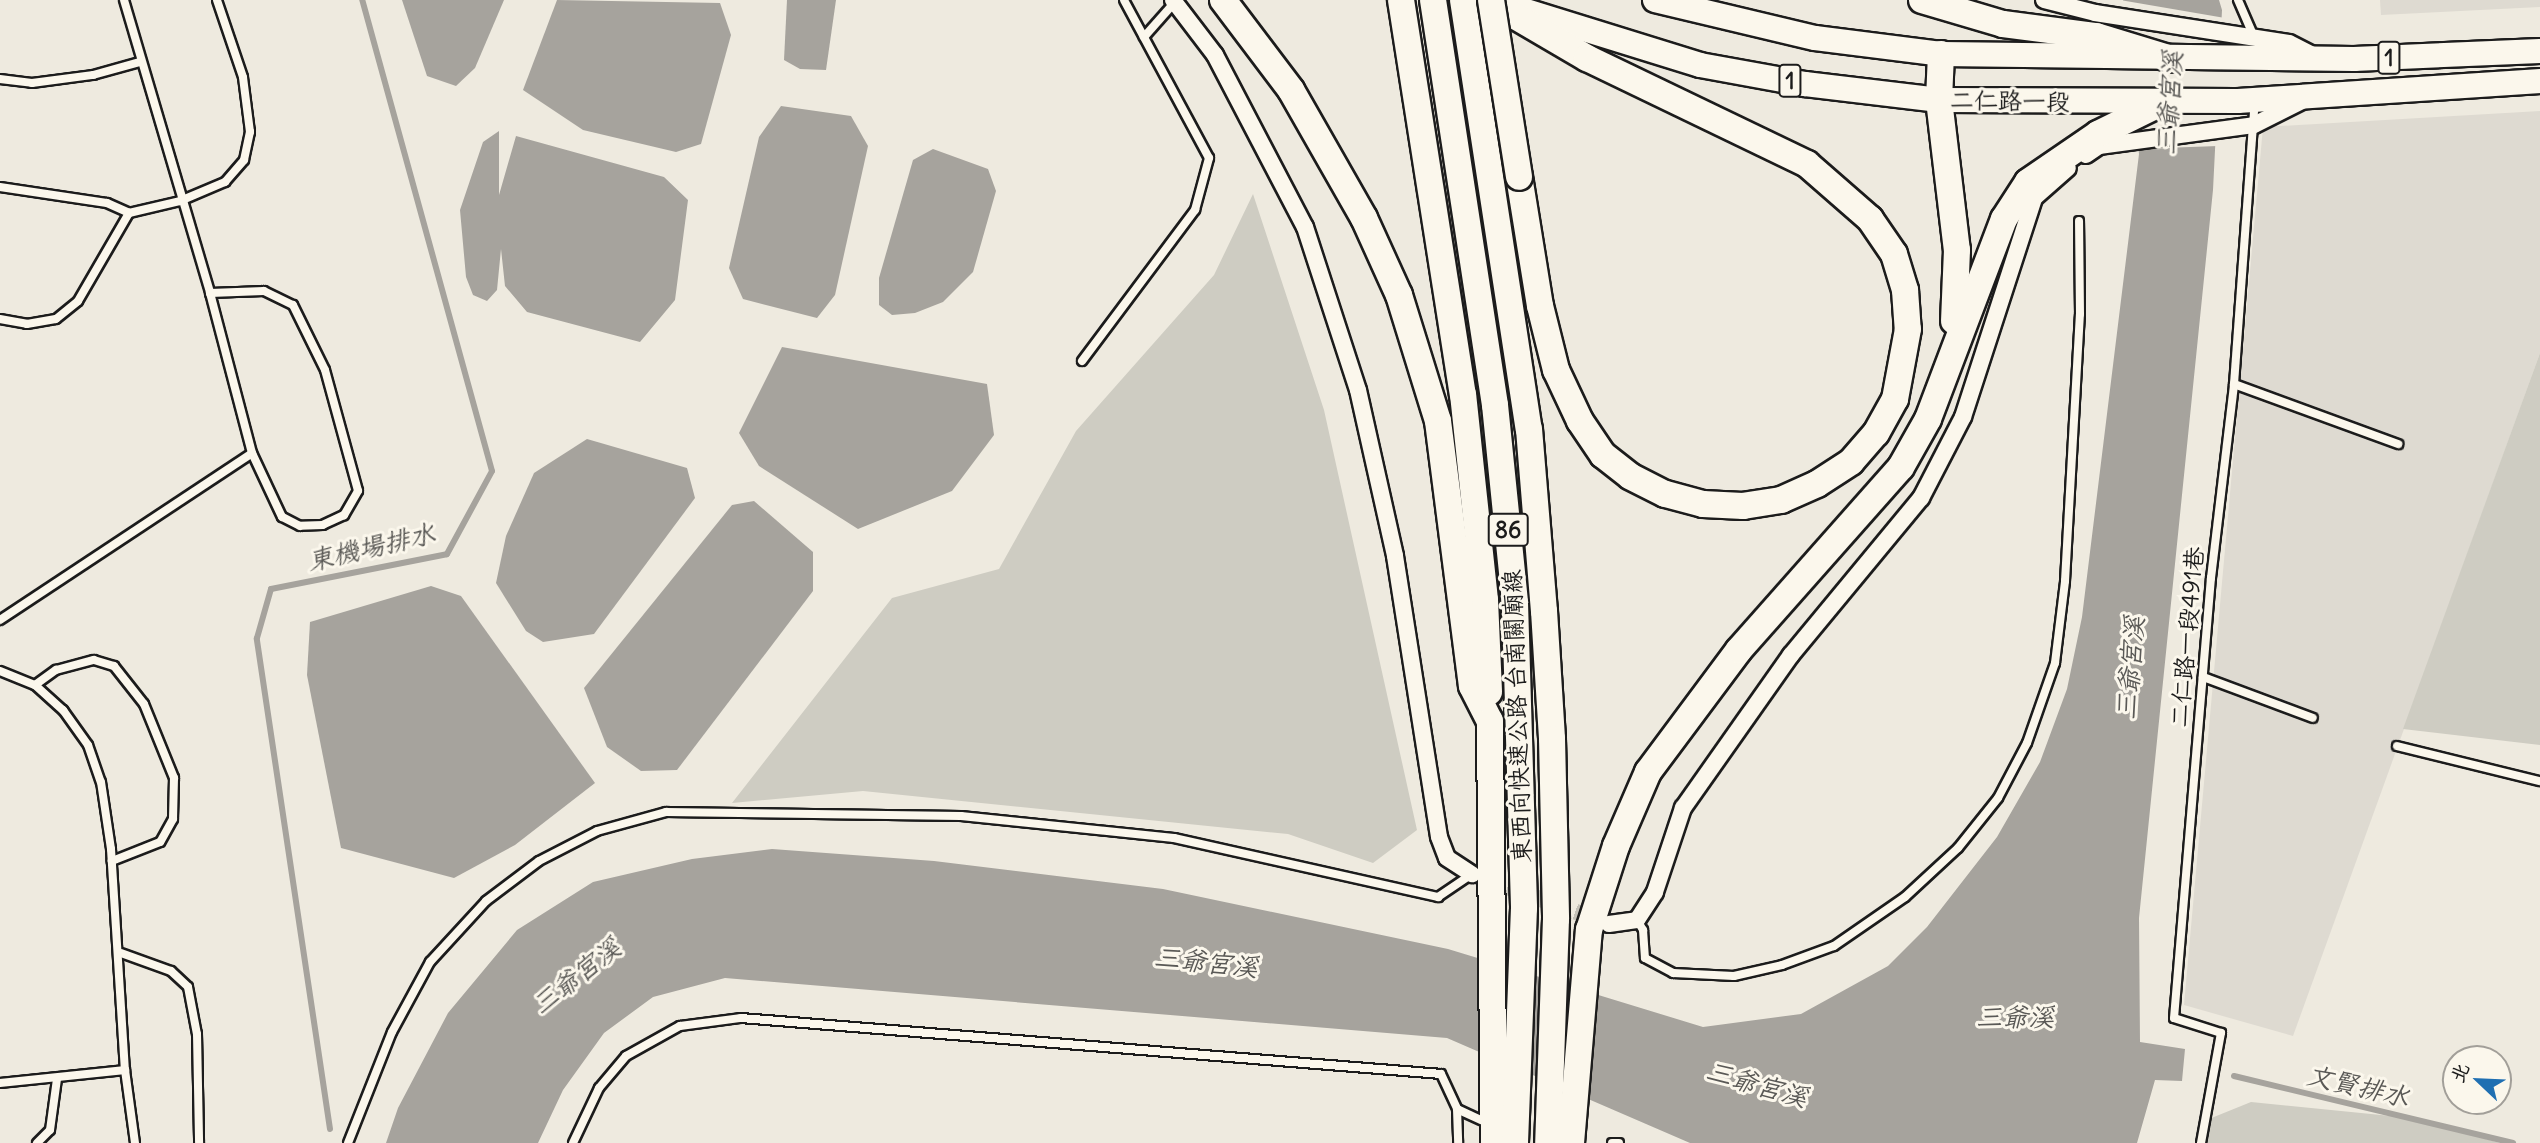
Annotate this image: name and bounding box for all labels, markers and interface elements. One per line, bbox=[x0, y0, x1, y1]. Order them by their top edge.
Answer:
road number: 1 bbox=[2377, 39, 2401, 78]
water label: 三爺宮溪 bbox=[2150, 50, 2188, 156]
road number: 1 bbox=[1778, 61, 1802, 100]
street label: 二仁路一段 bbox=[1950, 86, 2070, 116]
road number: 86 bbox=[1487, 510, 1529, 550]
water label: 東機場排水 bbox=[304, 517, 438, 577]
street label: 二仁路一段491巷 bbox=[2165, 545, 2209, 729]
street label: 東西向快速公路 台南關廟線 bbox=[1497, 569, 1537, 863]
water label: 三爺宮溪 bbox=[2110, 615, 2150, 721]
water label: 三爺宮溪 bbox=[525, 932, 627, 1020]
water label: 三爺宮溪 bbox=[1153, 941, 1259, 983]
water label: 三爺溪 bbox=[1976, 1001, 2054, 1033]
north arrow bbox=[2442, 1045, 2512, 1115]
water label: 三爺宮溪 bbox=[1703, 1055, 1811, 1113]
water label: 文賢排水 bbox=[2304, 1059, 2412, 1113]
text: 北 bbox=[2445, 1059, 2474, 1086]

